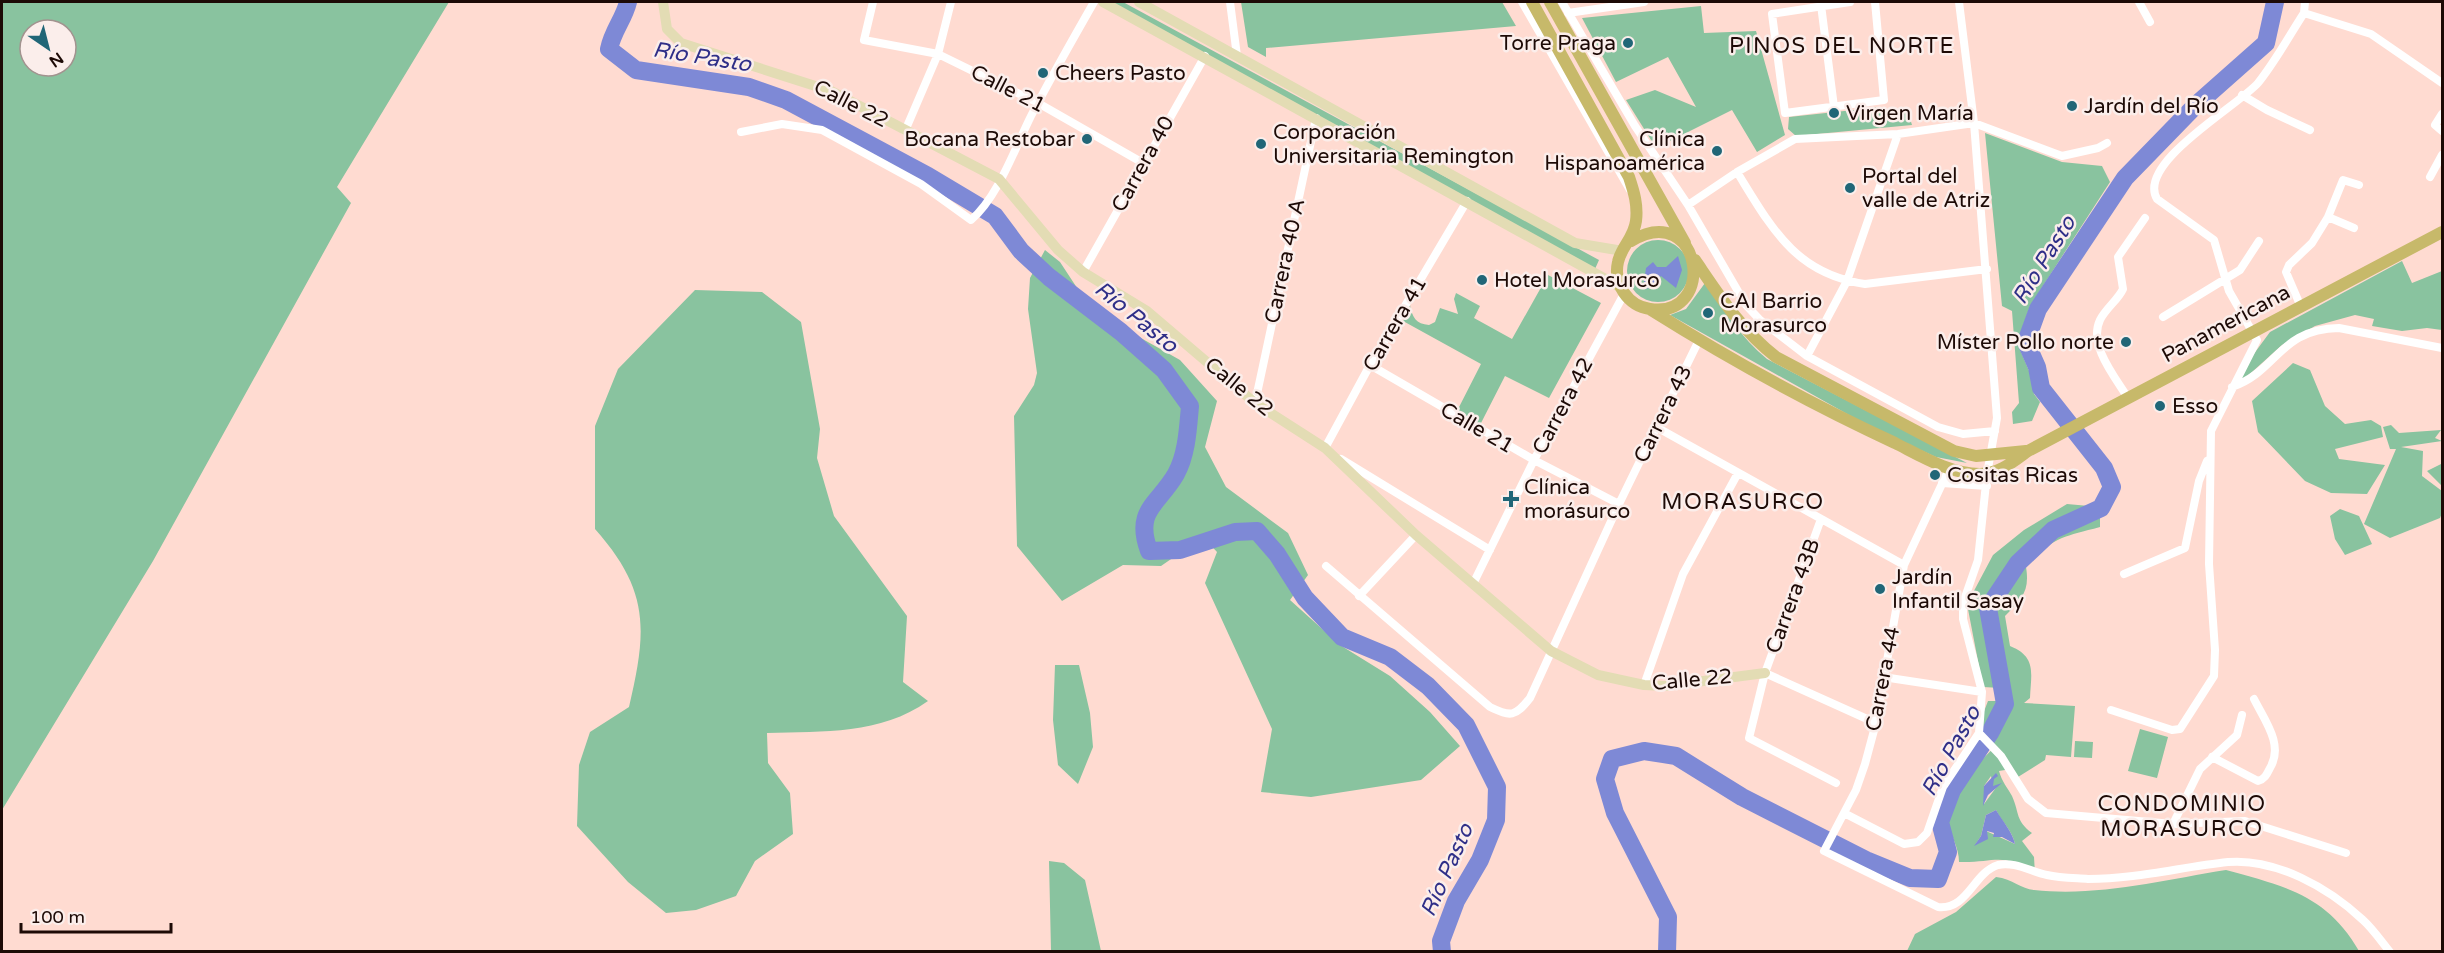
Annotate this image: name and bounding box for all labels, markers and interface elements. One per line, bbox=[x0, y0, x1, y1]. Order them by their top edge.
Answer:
north arrow bbox=[18, 18, 78, 78]
place label: Torre Praga bbox=[1500, 31, 1616, 56]
district label: PINOS DEL NORTE bbox=[1729, 33, 1955, 59]
water label: Río Pasto bbox=[651, 36, 754, 78]
marker: Torre Praga bbox=[1621, 36, 1635, 50]
text: N bbox=[45, 48, 67, 71]
street label: Calle 21 bbox=[966, 60, 1050, 118]
place label: Cheers Pasto bbox=[1055, 61, 1186, 86]
marker: Cheers Pasto bbox=[1036, 66, 1050, 80]
street label: Calle 22 bbox=[809, 75, 893, 133]
place label: Jardín del Río bbox=[2084, 94, 2219, 119]
marker: Jardín del Río bbox=[2065, 99, 2079, 113]
place label: Virgen María bbox=[1846, 101, 1974, 126]
marker: Virgen María bbox=[1827, 106, 1841, 120]
street label: Carrera 40 bbox=[1106, 112, 1180, 216]
place label: Corporación Universitaria Remington bbox=[1273, 120, 1514, 169]
place label: Bocana Restobar bbox=[904, 127, 1075, 152]
place label: Clínica Hispanoamérica bbox=[1544, 127, 1705, 176]
marker: Bocana Restobar bbox=[1080, 132, 1094, 146]
marker: Corporación Universitaria Remington bbox=[1254, 137, 1268, 151]
marker: Clínica Hispanoamérica bbox=[1710, 144, 1724, 158]
place label: Portal del valle de Atriz bbox=[1862, 164, 1990, 213]
marker: Portal del valle de Atriz bbox=[1843, 181, 1857, 195]
street label: Carrera 40 A bbox=[1260, 196, 1310, 326]
water label: Río Pasto bbox=[2007, 210, 2082, 309]
place label: Hotel Morasurco bbox=[1494, 268, 1660, 293]
street label: Carrera 41 bbox=[1358, 272, 1432, 376]
marker: Hotel Morasurco bbox=[1475, 273, 1489, 287]
water label: Río Pasto bbox=[1089, 276, 1184, 359]
street label: Panamericana bbox=[2157, 280, 2295, 368]
place label: CAI Barrio Morasurco bbox=[1720, 289, 1827, 338]
marker: CAI Barrio Morasurco bbox=[1701, 306, 1715, 320]
place label: Míster Pollo norte bbox=[1937, 330, 2114, 355]
marker: Míster Pollo norte bbox=[2119, 335, 2133, 349]
street label: Calle 22 bbox=[1200, 352, 1278, 422]
street label: Carrera 42 bbox=[1527, 353, 1599, 459]
street label: Carrera 43 bbox=[1629, 361, 1697, 467]
place label: Esso bbox=[2172, 394, 2218, 419]
street label: Calle 21 bbox=[1436, 397, 1518, 459]
marker: Esso bbox=[2153, 399, 2167, 413]
place label: Cositas Ricas bbox=[1947, 463, 2078, 488]
marker: Cositas Ricas bbox=[1928, 468, 1942, 482]
place label: Clínica morásurco bbox=[1524, 475, 1630, 524]
district label: MORASURCO bbox=[1661, 489, 1825, 515]
marker: Clínica morásurco bbox=[1502, 490, 1520, 508]
street label: Carrera 43B bbox=[1761, 535, 1825, 657]
place label: Jardín Infantil Sasay bbox=[1892, 565, 2024, 614]
marker: Jardín Infantil Sasay bbox=[1873, 582, 1887, 596]
street label: Carrera 44 bbox=[1861, 625, 1905, 733]
street label: Calle 22 bbox=[1651, 664, 1733, 696]
water label: Río Pasto bbox=[1916, 700, 1987, 801]
district label: CONDOMINIO MORASURCO bbox=[2097, 791, 2267, 842]
water label: Río Pasto bbox=[1415, 818, 1480, 920]
scale bar bbox=[21, 896, 171, 934]
text: 100 m bbox=[30, 906, 85, 928]

